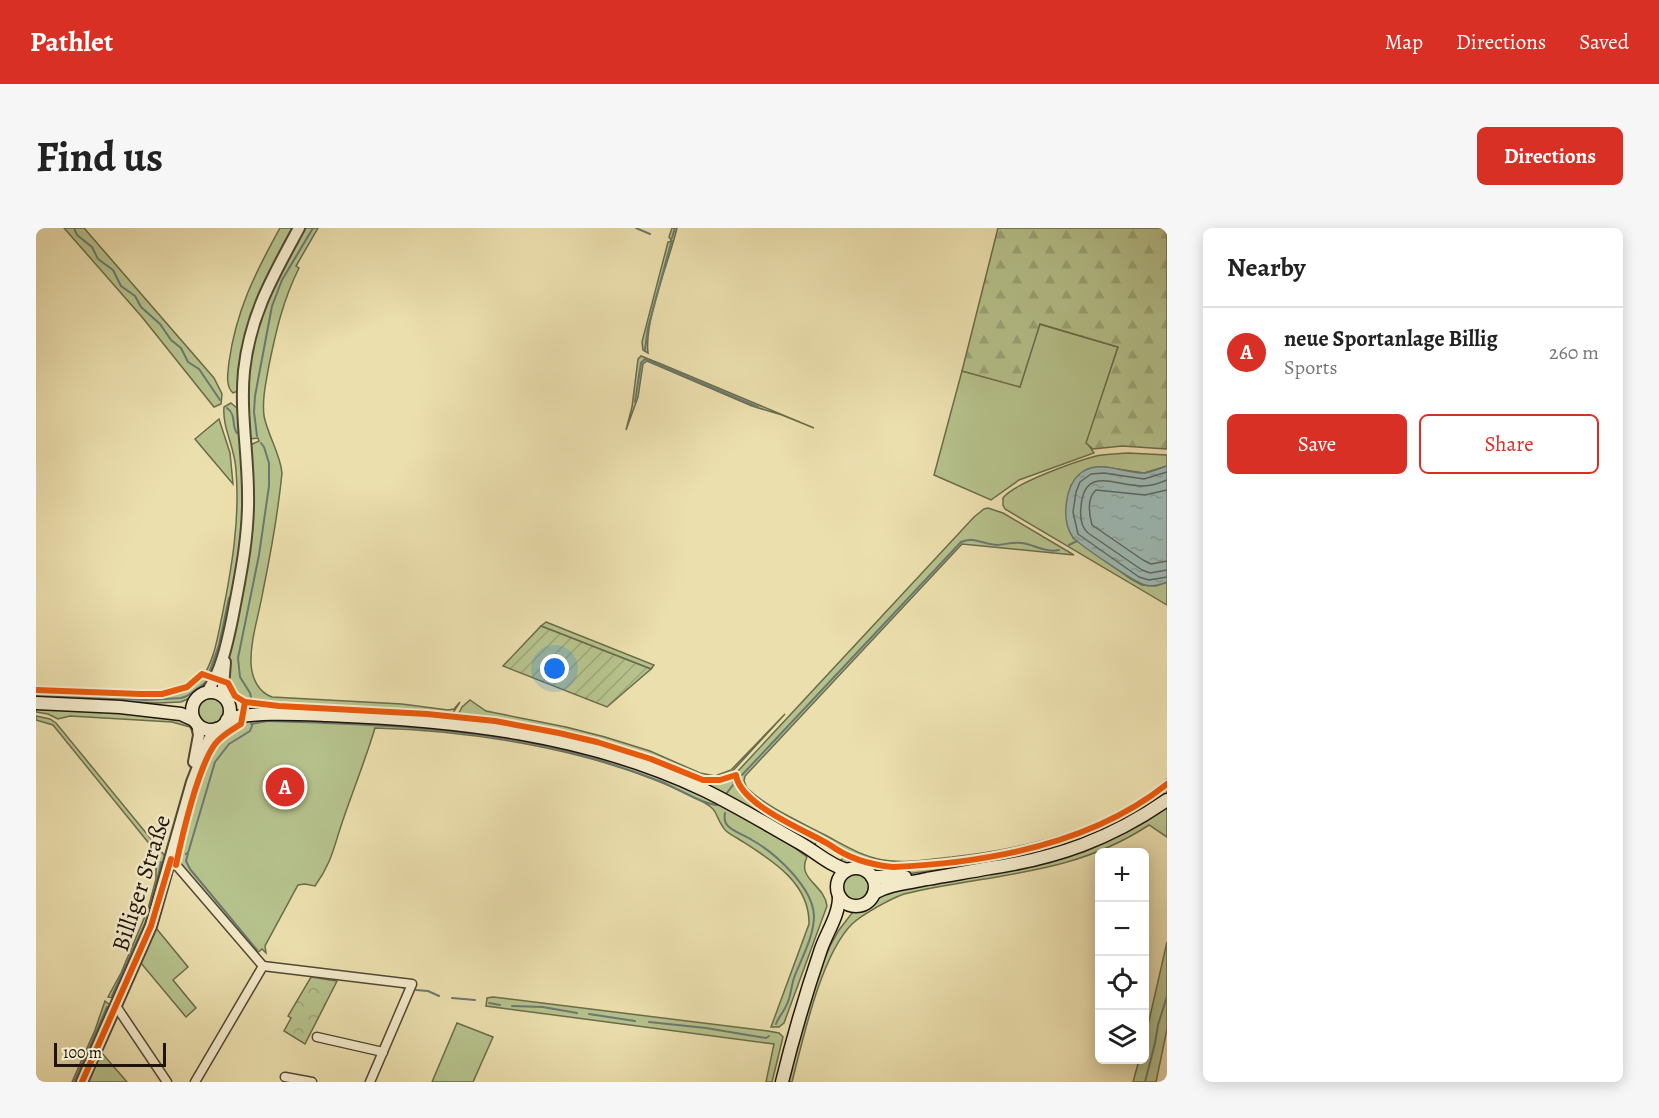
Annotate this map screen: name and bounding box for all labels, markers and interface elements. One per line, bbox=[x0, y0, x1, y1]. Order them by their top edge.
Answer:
text: Pathlet bbox=[30, 23, 113, 61]
text: Map bbox=[1385, 28, 1423, 56]
text: Directions bbox=[1456, 28, 1546, 56]
text: Saved bbox=[1579, 28, 1629, 56]
button: Directions bbox=[1477, 127, 1623, 185]
text: Find us bbox=[36, 128, 163, 185]
text: Nearby bbox=[1227, 250, 1306, 285]
text: neue Sportanlage Billig bbox=[1284, 324, 1498, 354]
text: A bbox=[1240, 339, 1253, 366]
text: 260 m bbox=[1549, 339, 1599, 366]
text: Sports bbox=[1284, 354, 1337, 381]
button: Save bbox=[1227, 414, 1407, 474]
button: Share bbox=[1419, 414, 1599, 474]
your location bbox=[540, 654, 569, 683]
pin: A bbox=[266, 764, 304, 810]
street label: Billiger Straße bbox=[104, 811, 178, 955]
map controls bbox=[1095, 848, 1149, 1064]
button: + bbox=[1095, 848, 1149, 902]
button: − bbox=[1095, 902, 1149, 956]
button: locate bbox=[1095, 956, 1149, 1010]
button: layers bbox=[1095, 1010, 1149, 1064]
scale bar bbox=[54, 1040, 166, 1068]
text: 100 m bbox=[63, 1042, 102, 1064]

